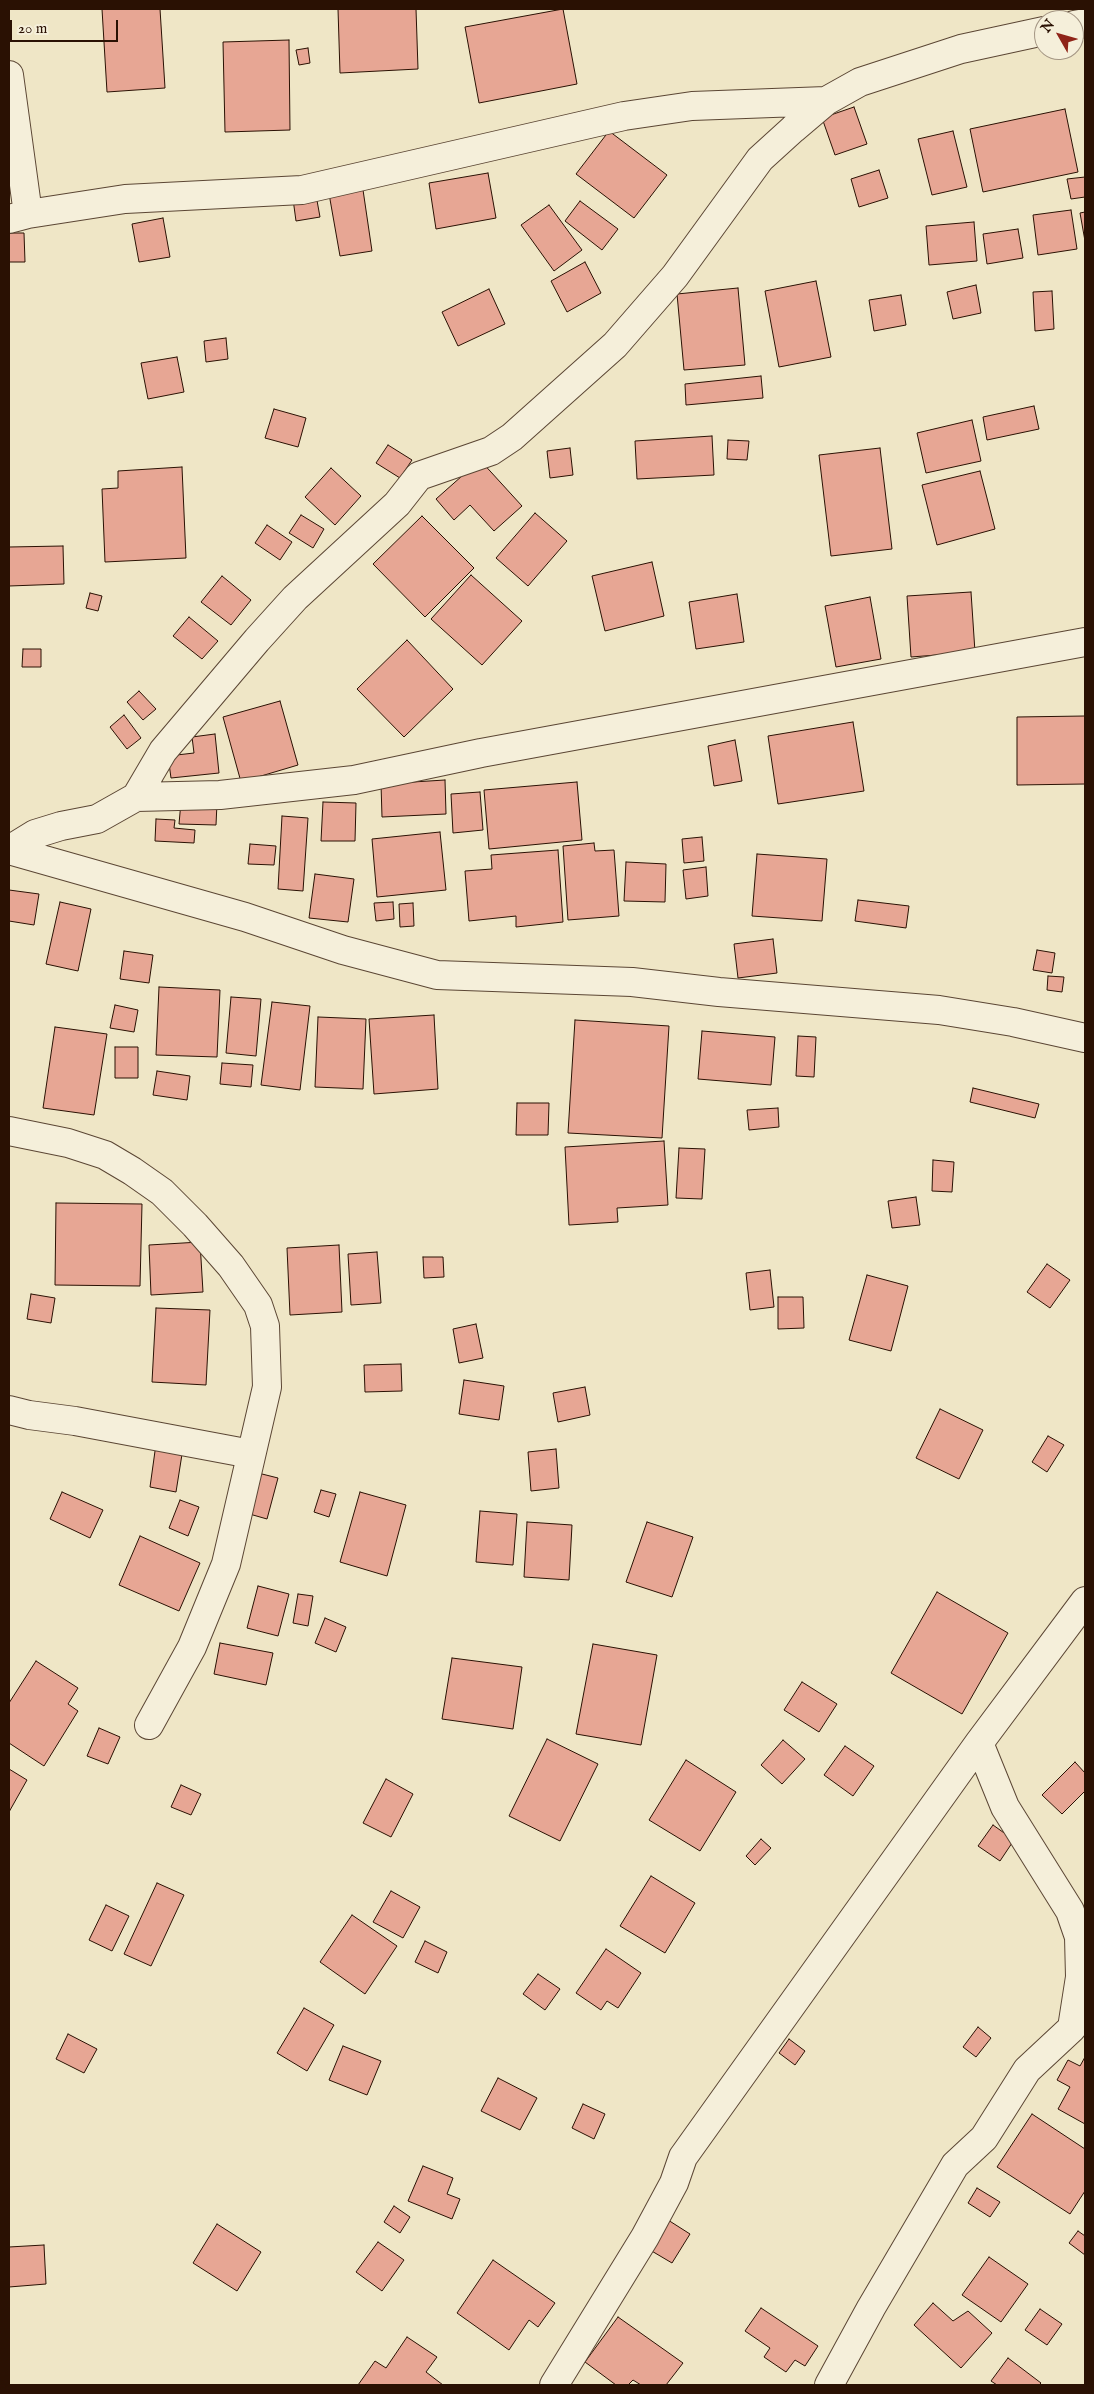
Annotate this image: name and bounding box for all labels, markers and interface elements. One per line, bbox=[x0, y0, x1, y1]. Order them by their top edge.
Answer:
scale bar bbox=[12, 10, 120, 42]
north arrow bbox=[1034, 10, 1084, 60]
text: N bbox=[1037, 16, 1059, 37]
text: 20 m bbox=[18, 19, 47, 38]

